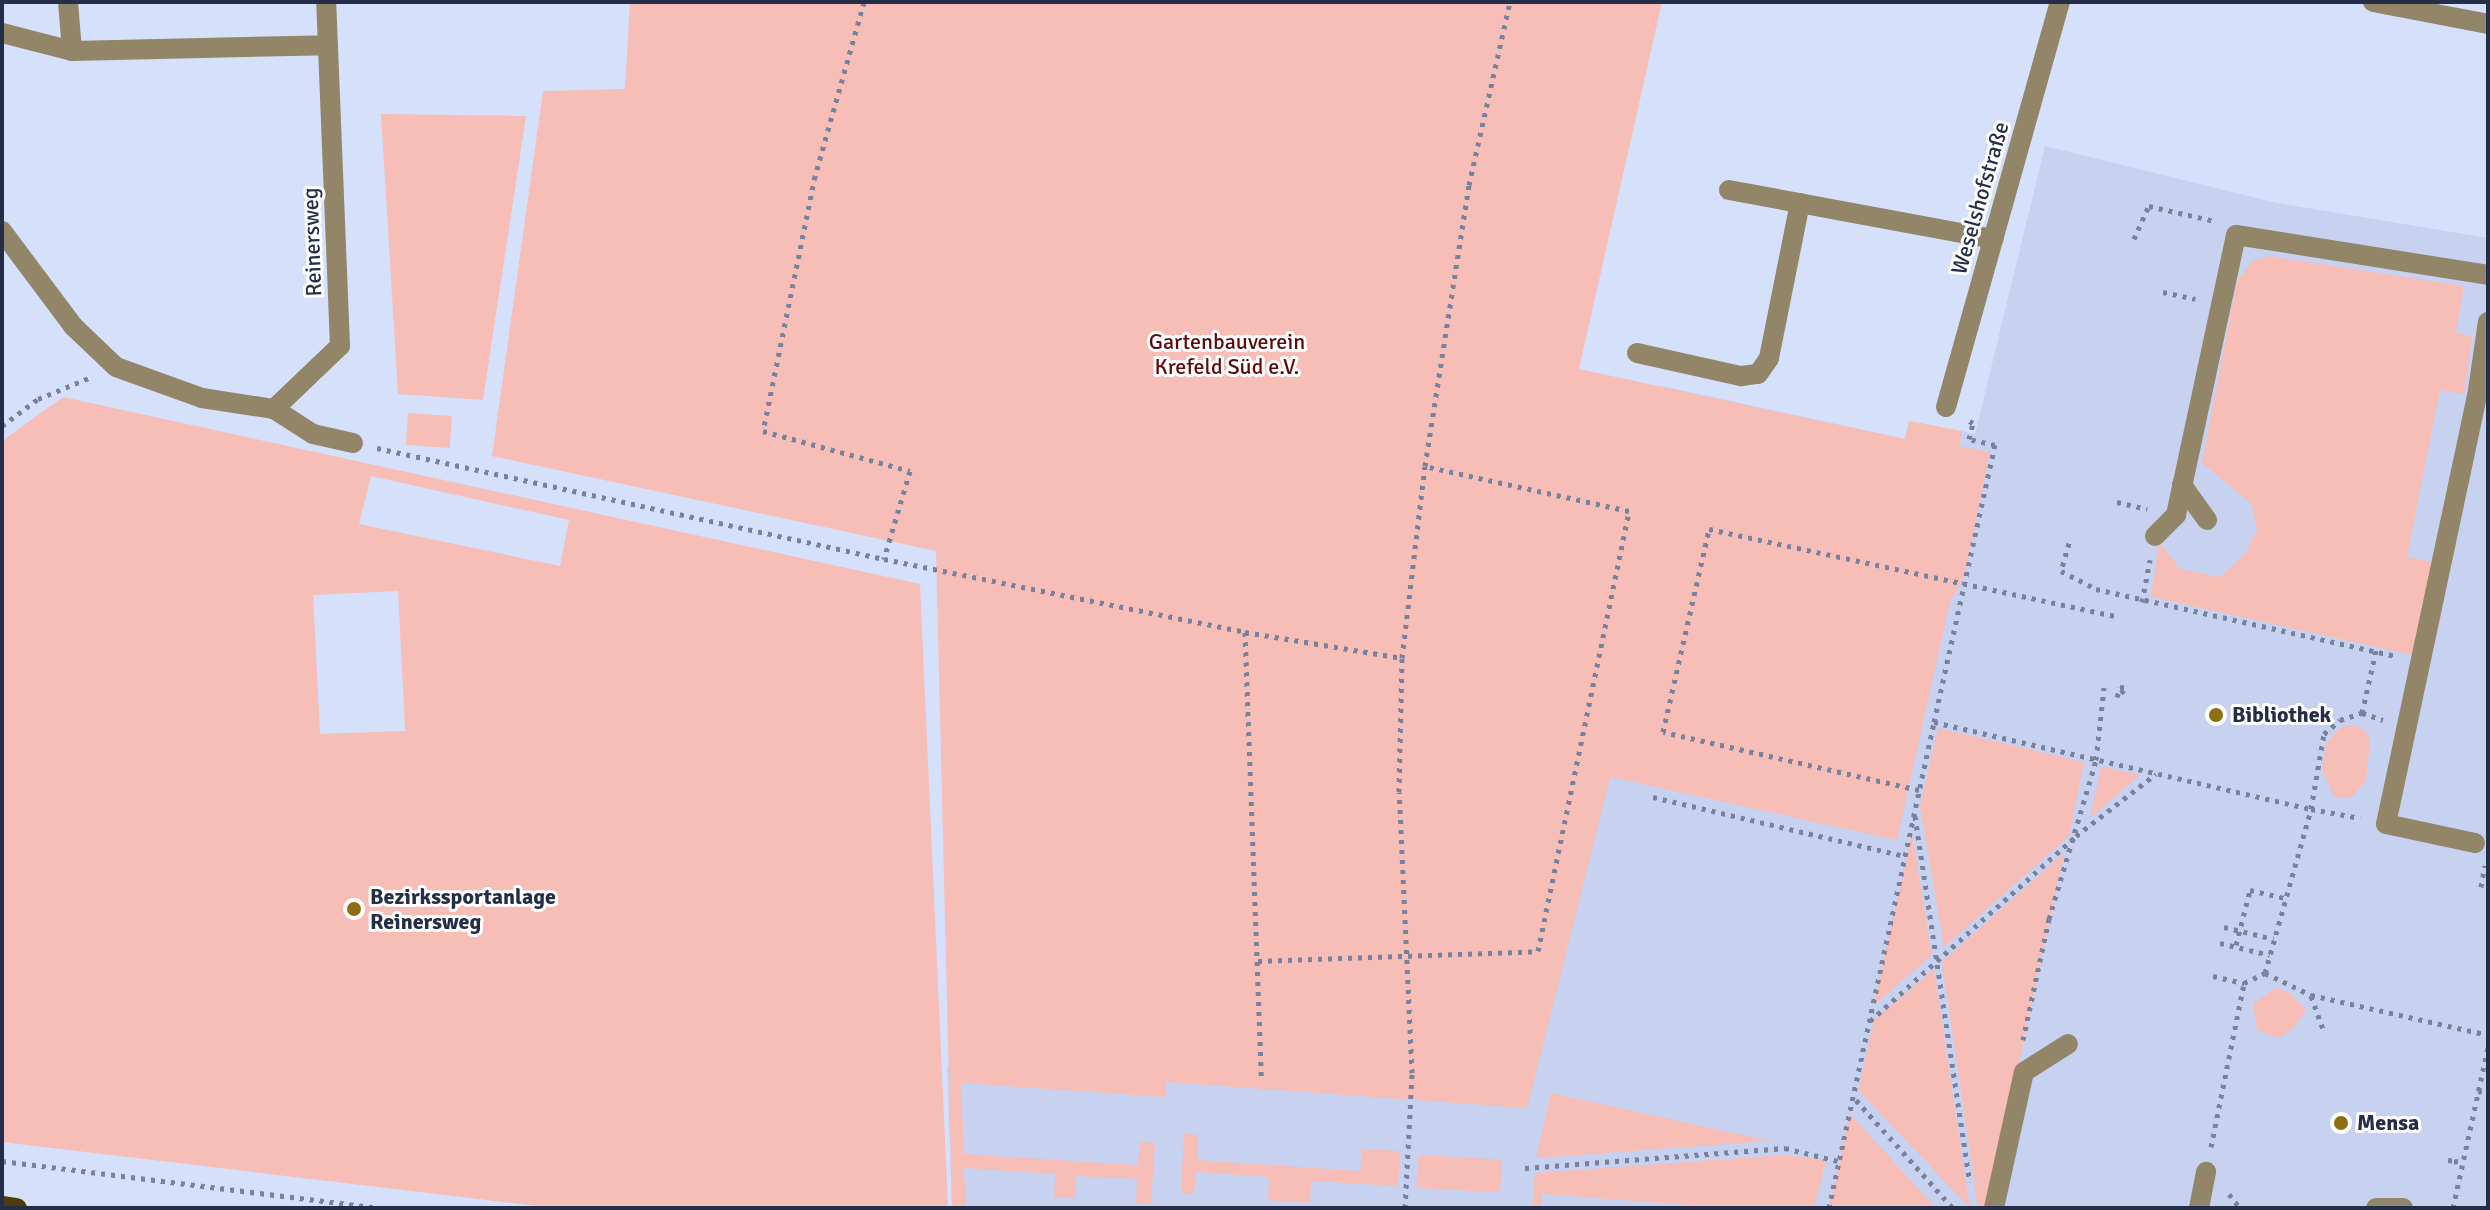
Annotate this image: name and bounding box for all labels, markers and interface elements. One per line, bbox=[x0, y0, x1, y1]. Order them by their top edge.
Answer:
street label: Weselshofstraße bbox=[1946, 119, 2014, 277]
street label: Reinersweg bbox=[297, 187, 327, 297]
park label: Gartenbauverein Krefeld Süd e.V. bbox=[1149, 328, 1305, 380]
place label: Bibliothek bbox=[2232, 702, 2331, 728]
marker: Bibliothek bbox=[2207, 706, 2225, 724]
place label: Bezirkssportanlage Reinersweg bbox=[370, 883, 556, 934]
marker: Bezirkssportanlage Reinersweg bbox=[345, 900, 363, 918]
place label: Mensa bbox=[2357, 1110, 2419, 1136]
marker: Mensa bbox=[2332, 1114, 2350, 1132]

